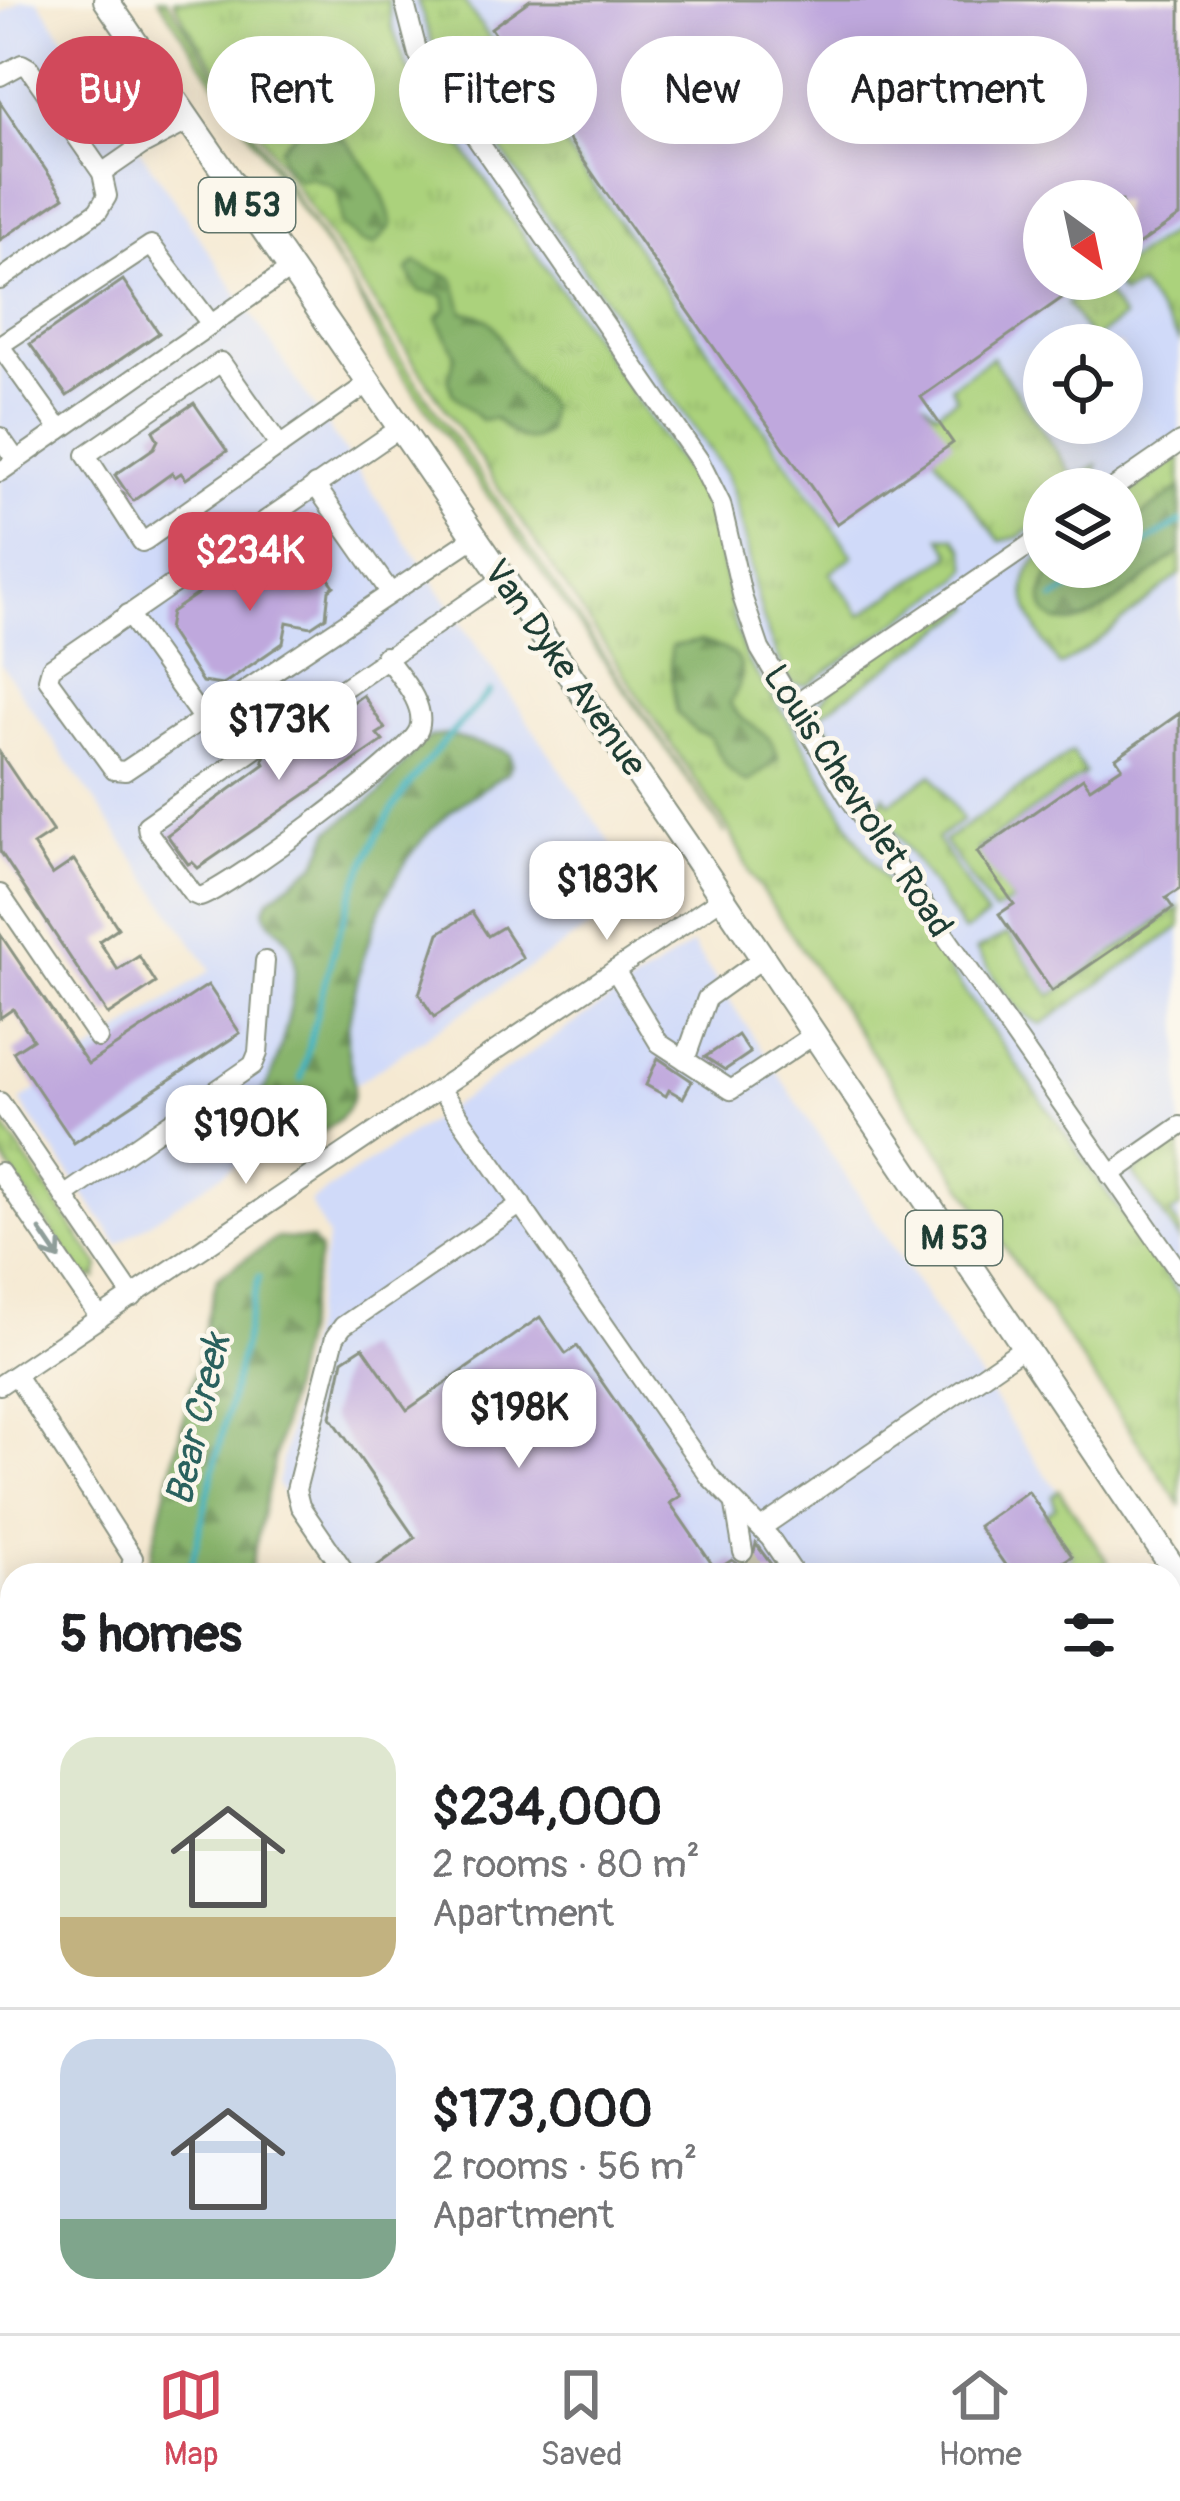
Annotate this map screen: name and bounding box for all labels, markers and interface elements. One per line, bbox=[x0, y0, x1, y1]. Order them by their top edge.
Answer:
chip: Buy bbox=[36, 36, 183, 144]
chip: Rent bbox=[207, 36, 375, 144]
chip: Filters bbox=[399, 36, 597, 144]
chip: New bbox=[621, 36, 783, 144]
chip: Apartment bbox=[807, 36, 1087, 144]
road number: M 53 bbox=[199, 178, 295, 232]
north arrow bbox=[1023, 180, 1143, 300]
map controls bbox=[1023, 180, 1143, 588]
button: locate bbox=[1023, 324, 1143, 444]
button: layers bbox=[1023, 468, 1143, 588]
pin: $234K bbox=[166, 512, 334, 614]
text: $234K bbox=[195, 526, 305, 575]
street label: Van Dyke Avenue bbox=[474, 551, 657, 785]
street label: Louis Chevrolet Road bbox=[753, 656, 963, 946]
pin: $173K bbox=[195, 681, 363, 783]
text: $173K bbox=[228, 695, 330, 744]
pin: $183K bbox=[523, 841, 691, 943]
text: $183K bbox=[556, 855, 658, 904]
pin: $190K bbox=[162, 1085, 330, 1187]
text: $190K bbox=[193, 1099, 299, 1148]
road number: M 53 bbox=[906, 1211, 1002, 1265]
one-way arrow bbox=[37, 1228, 62, 1262]
water label: Bear Creek bbox=[155, 1326, 242, 1510]
pin: $198K bbox=[435, 1369, 603, 1471]
text: $198K bbox=[469, 1383, 569, 1432]
icon: filters bbox=[1056, 1602, 1122, 1668]
text: 5 homes bbox=[60, 1603, 242, 1667]
text: $234,000 bbox=[432, 1776, 662, 1840]
icon: home bbox=[156, 1785, 300, 1929]
text: 2 rooms · 80 m² bbox=[432, 1840, 700, 1889]
text: Apartment bbox=[432, 1889, 614, 1938]
text: $173,000 bbox=[432, 2078, 652, 2142]
icon: home bbox=[156, 2087, 300, 2231]
text: 2 rooms · 56 m² bbox=[432, 2142, 697, 2191]
text: Apartment bbox=[432, 2191, 614, 2240]
tab: Map bbox=[158, 2362, 224, 2475]
tab: Saved bbox=[540, 2362, 622, 2475]
tab: Home bbox=[939, 2362, 1022, 2475]

